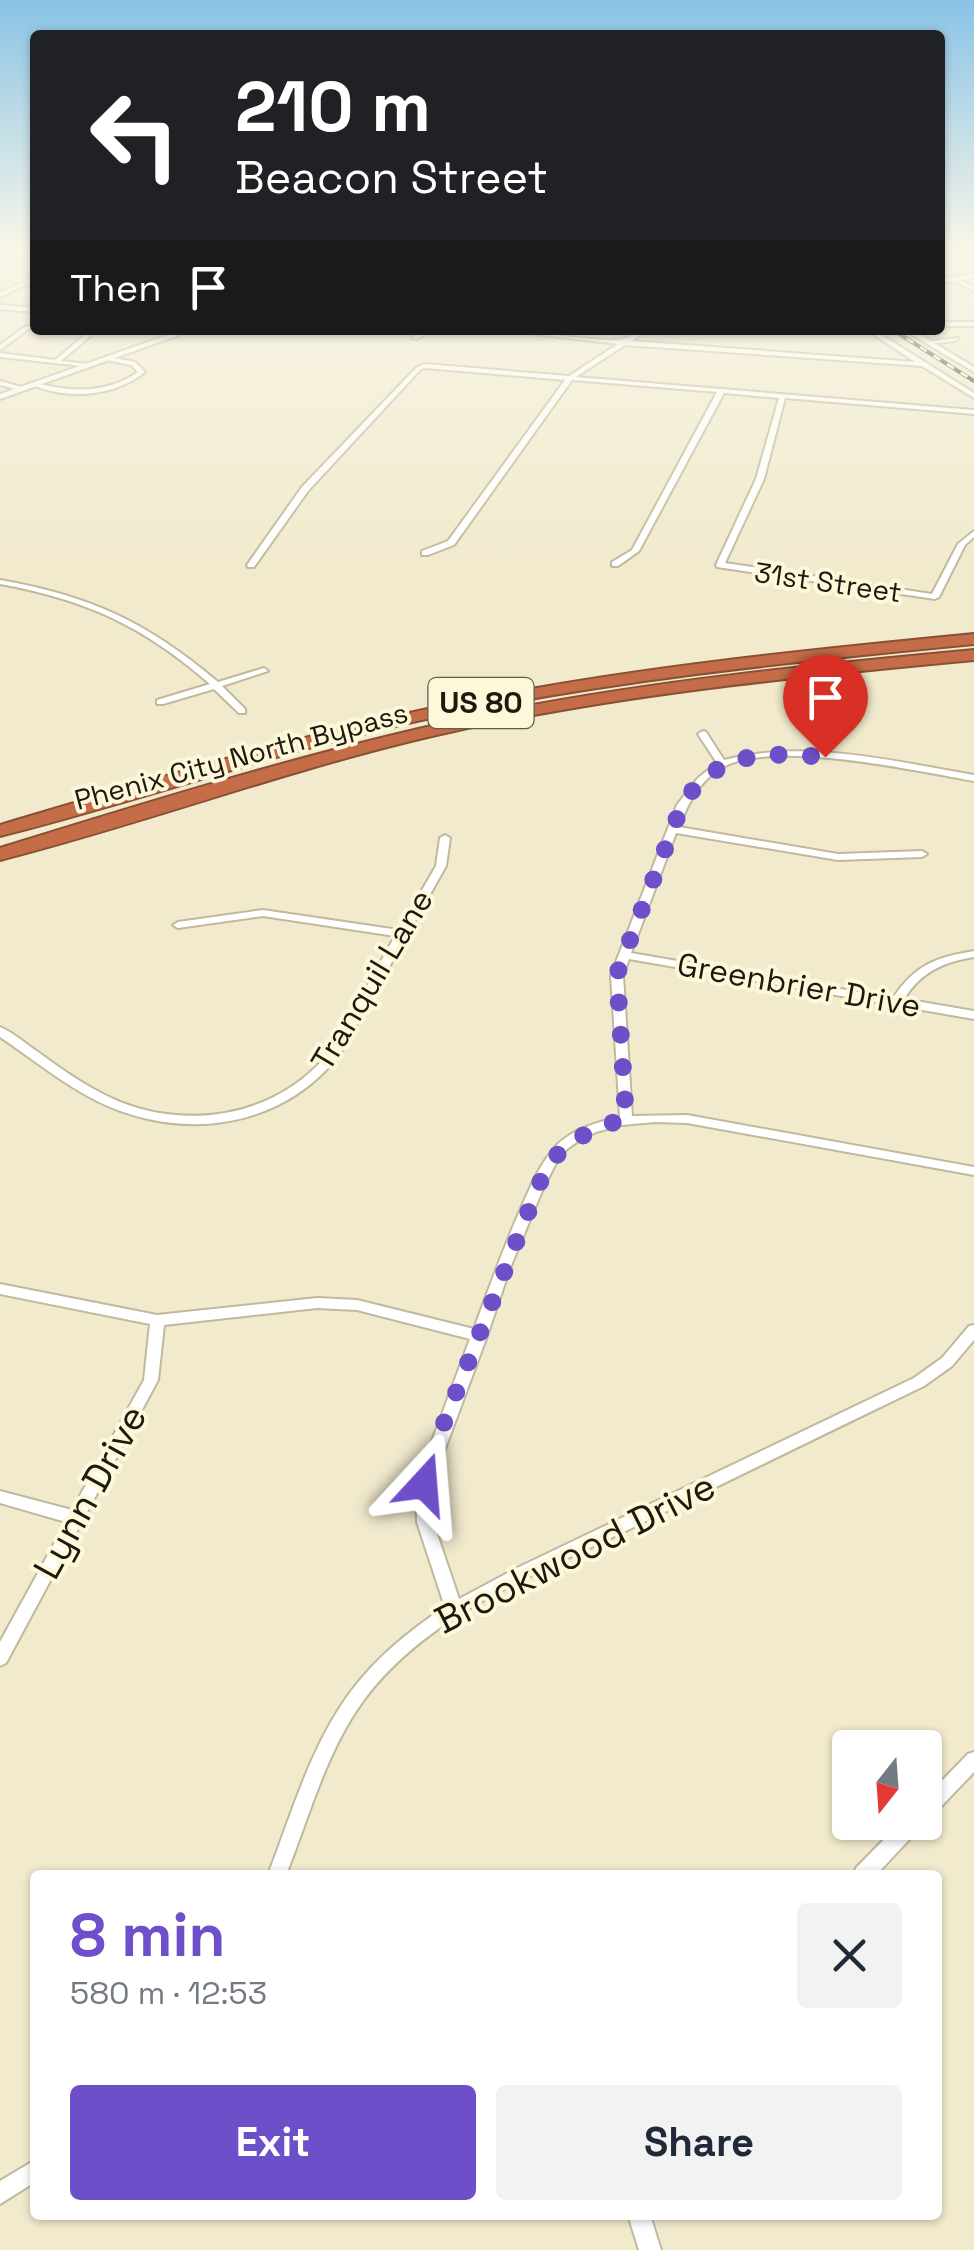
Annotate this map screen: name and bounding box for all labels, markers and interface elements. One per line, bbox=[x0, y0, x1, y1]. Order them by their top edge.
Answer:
text: 210 m bbox=[235, 62, 431, 151]
icon: left bbox=[70, 70, 200, 200]
text: Beacon Street bbox=[235, 149, 548, 206]
icon: arrive bbox=[181, 260, 236, 315]
text: Then bbox=[70, 264, 161, 312]
street label: 31st Street bbox=[752, 554, 904, 610]
pin bbox=[783, 655, 868, 758]
icon: arrive bbox=[798, 670, 853, 725]
road number: US 80 bbox=[428, 678, 534, 728]
street label: Phenix City North Bypass bbox=[71, 694, 411, 818]
street label: Tranquil Lane bbox=[302, 882, 442, 1078]
street label: Greenbrier Drive bbox=[674, 944, 924, 1026]
street label: Lynn Drive bbox=[23, 1397, 157, 1587]
position arrow bbox=[372, 1432, 476, 1536]
street label: Brookwood Drive bbox=[427, 1462, 723, 1644]
north arrow bbox=[832, 1730, 942, 1840]
map controls bbox=[832, 1730, 942, 1840]
text: 8 min bbox=[70, 1897, 225, 1974]
button: close bbox=[797, 1903, 902, 2008]
text: 580 m · 12:53 bbox=[70, 1973, 267, 2013]
button: Exit bbox=[70, 2085, 476, 2200]
button: Share bbox=[496, 2085, 902, 2200]

